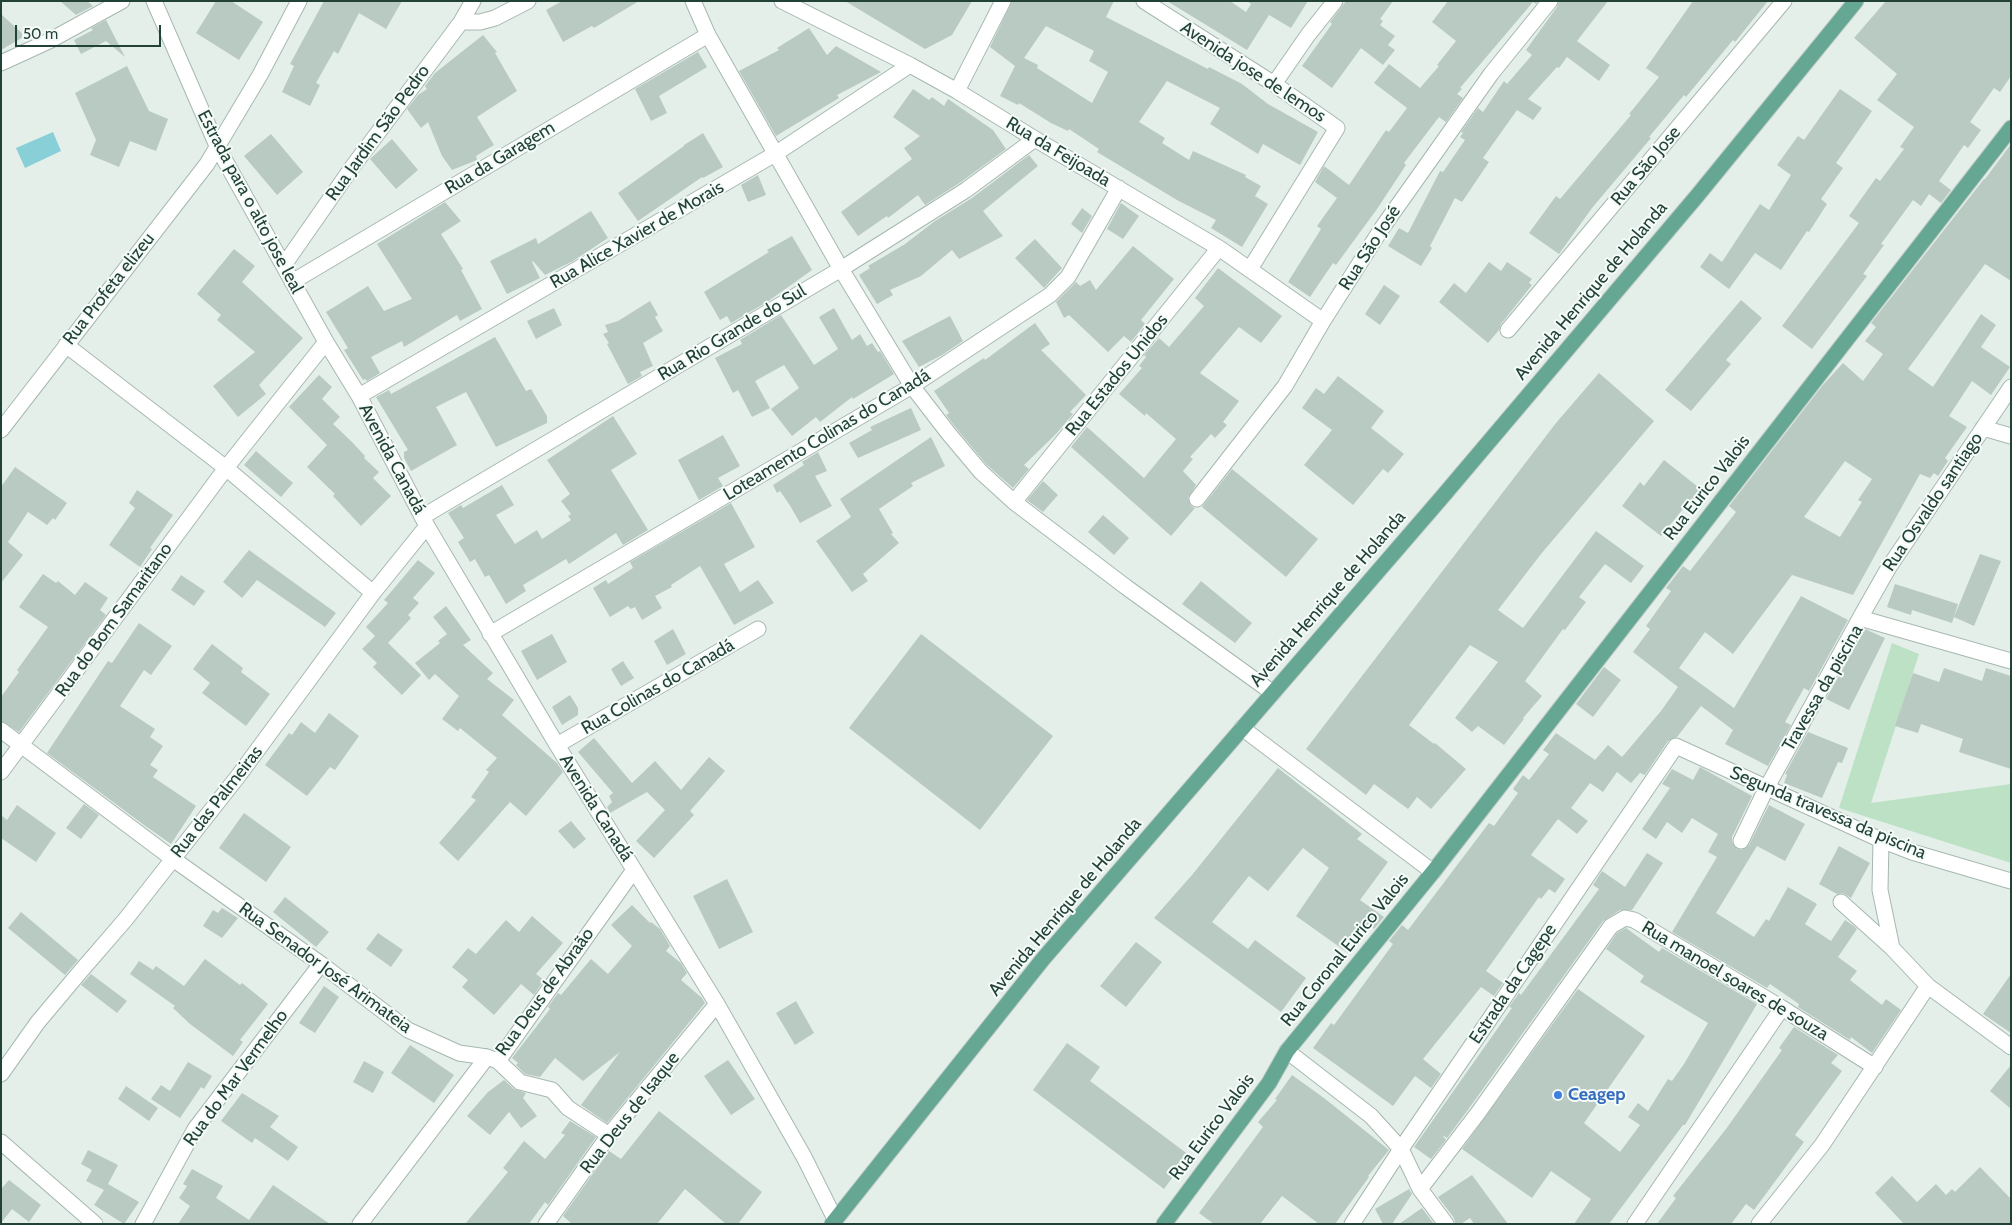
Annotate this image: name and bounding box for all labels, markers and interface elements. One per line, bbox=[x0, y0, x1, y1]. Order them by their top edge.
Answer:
scale bar bbox=[18, 15, 164, 47]
street label: Avenida jose de lemos bbox=[1176, 17, 1330, 127]
text: 50 m bbox=[23, 25, 58, 43]
street label: Rua Jardim São Pedro bbox=[321, 61, 435, 205]
street label: Estrada para o alto jose leal bbox=[192, 107, 308, 297]
street label: Rua da Feijoada bbox=[1002, 112, 1114, 192]
street label: Rua da Garagem bbox=[441, 117, 559, 199]
street label: Rua São Jose bbox=[1607, 122, 1685, 210]
street label: Rua Alice Xavier de Morais bbox=[546, 176, 728, 294]
street label: Avenida Henrique de Holanda bbox=[1510, 197, 1672, 385]
street label: Rua São José bbox=[1335, 202, 1405, 294]
street label: Rua Profeta elizeu bbox=[59, 229, 159, 349]
street label: Rua Rio Grande do Sul bbox=[654, 280, 810, 386]
street label: Rua Estados Unidos bbox=[1061, 310, 1173, 440]
street label: Loteamento Colinas do Canadá bbox=[720, 365, 934, 505]
street label: Avenida Canadá bbox=[354, 400, 430, 518]
street label: Rua Osvaldo santiago bbox=[1879, 428, 1987, 576]
street label: Rua Eurico Valois bbox=[1659, 431, 1755, 545]
street label: Avenida Henrique de Holanda bbox=[1246, 507, 1410, 691]
street label: Rua do Bom Samaritano bbox=[51, 539, 177, 701]
street label: Travessa da piscina bbox=[1778, 621, 1868, 755]
street label: Rua Colinas do Canadá bbox=[578, 634, 738, 740]
street label: Rua das Palmeiras bbox=[167, 742, 267, 862]
street label: Avenida Canadá bbox=[555, 751, 637, 865]
street label: Segunda travessa da piscina bbox=[1727, 762, 1929, 864]
street label: Avenida Henrique de Holanda bbox=[984, 813, 1146, 1001]
street label: Rua Coronal Eurico Valois bbox=[1277, 869, 1413, 1031]
street label: Rua Senador José Arimateia bbox=[234, 898, 416, 1038]
street label: Rua manoel soares de souza bbox=[1638, 917, 1832, 1045]
street label: Estrada da Cagepe bbox=[1465, 920, 1561, 1048]
street label: Rua Deus de Abraão bbox=[491, 924, 599, 1060]
street label: Rua do Mar Vermelho bbox=[179, 1006, 293, 1150]
street label: Rua Deus de Isaque bbox=[576, 1048, 684, 1178]
street label: Rua Eurico Valois bbox=[1165, 1070, 1259, 1184]
place label: Ceagep bbox=[1568, 1084, 1626, 1106]
marker: Ceagep bbox=[1552, 1089, 1564, 1101]

